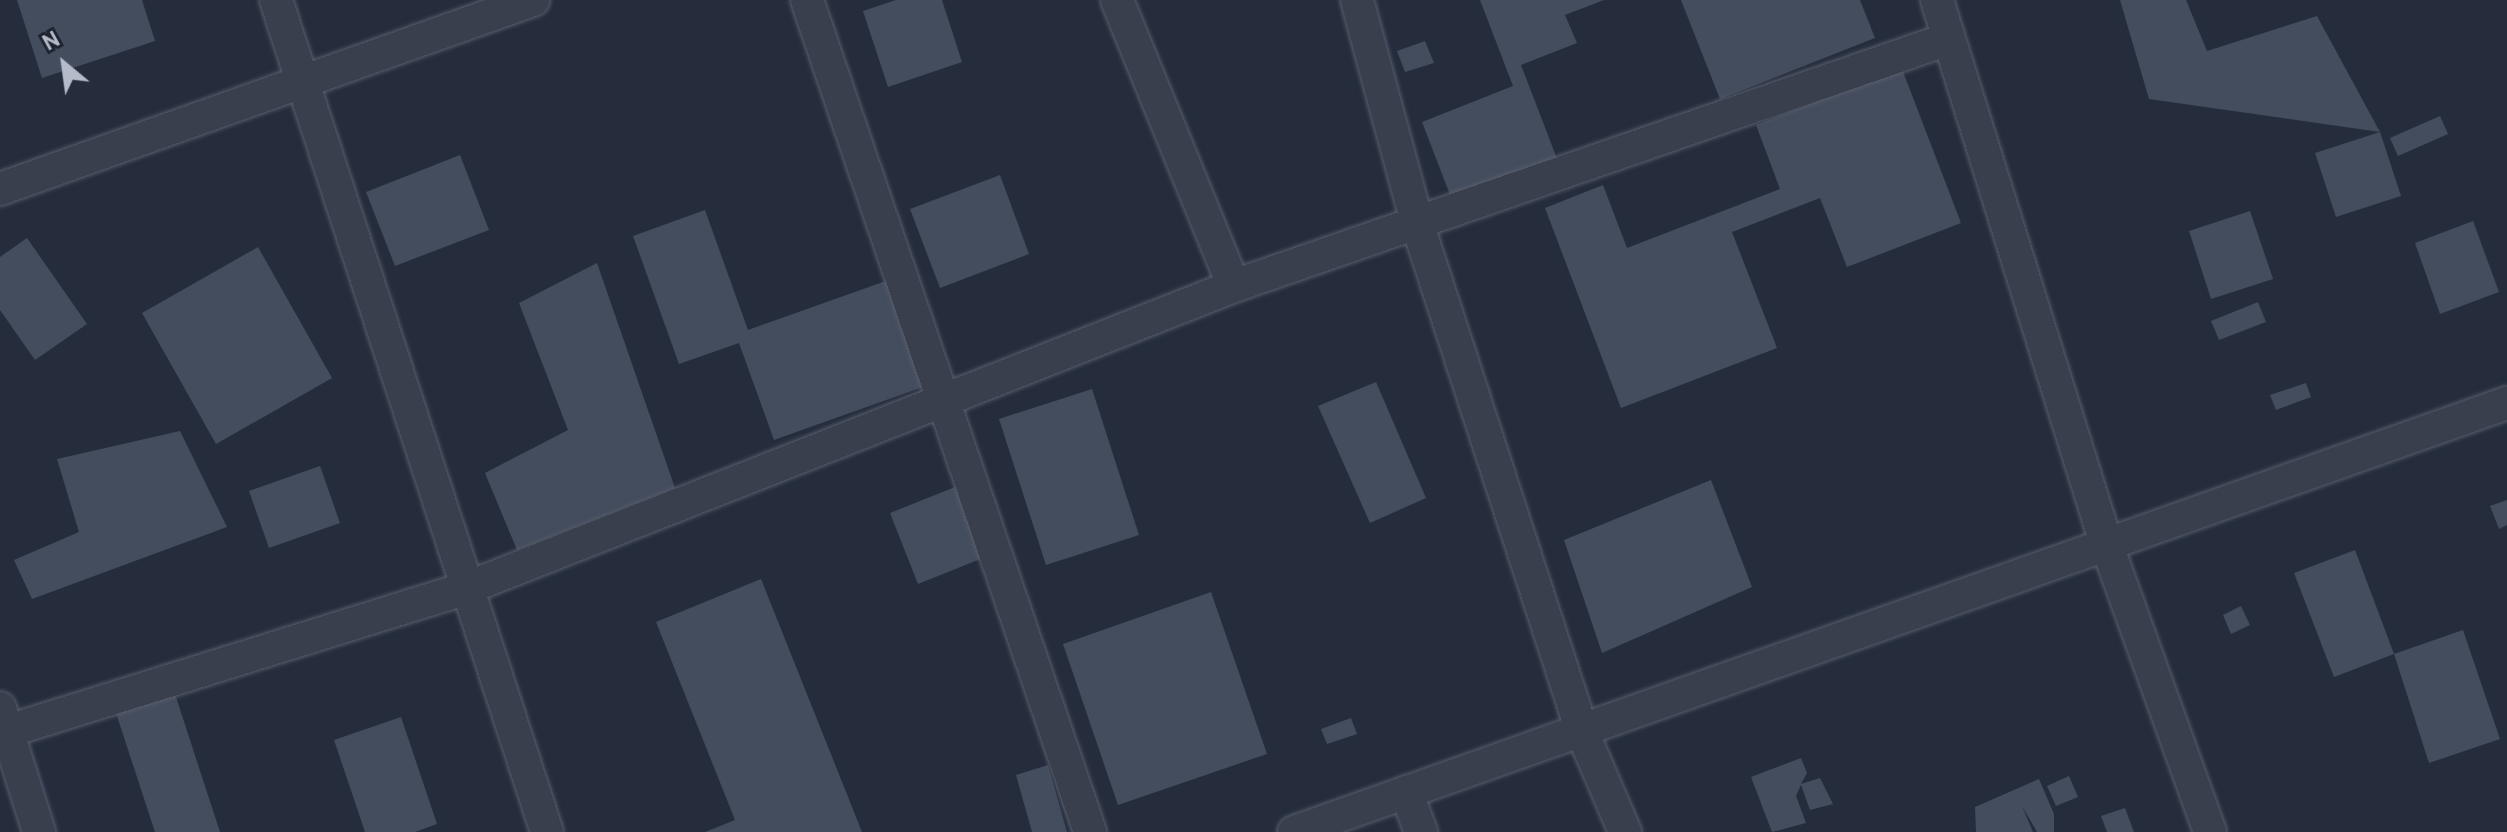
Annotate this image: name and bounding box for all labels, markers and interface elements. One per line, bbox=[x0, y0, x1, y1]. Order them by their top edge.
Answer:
north arrow bbox=[24, 24, 104, 104]
text: N bbox=[39, 27, 66, 58]

